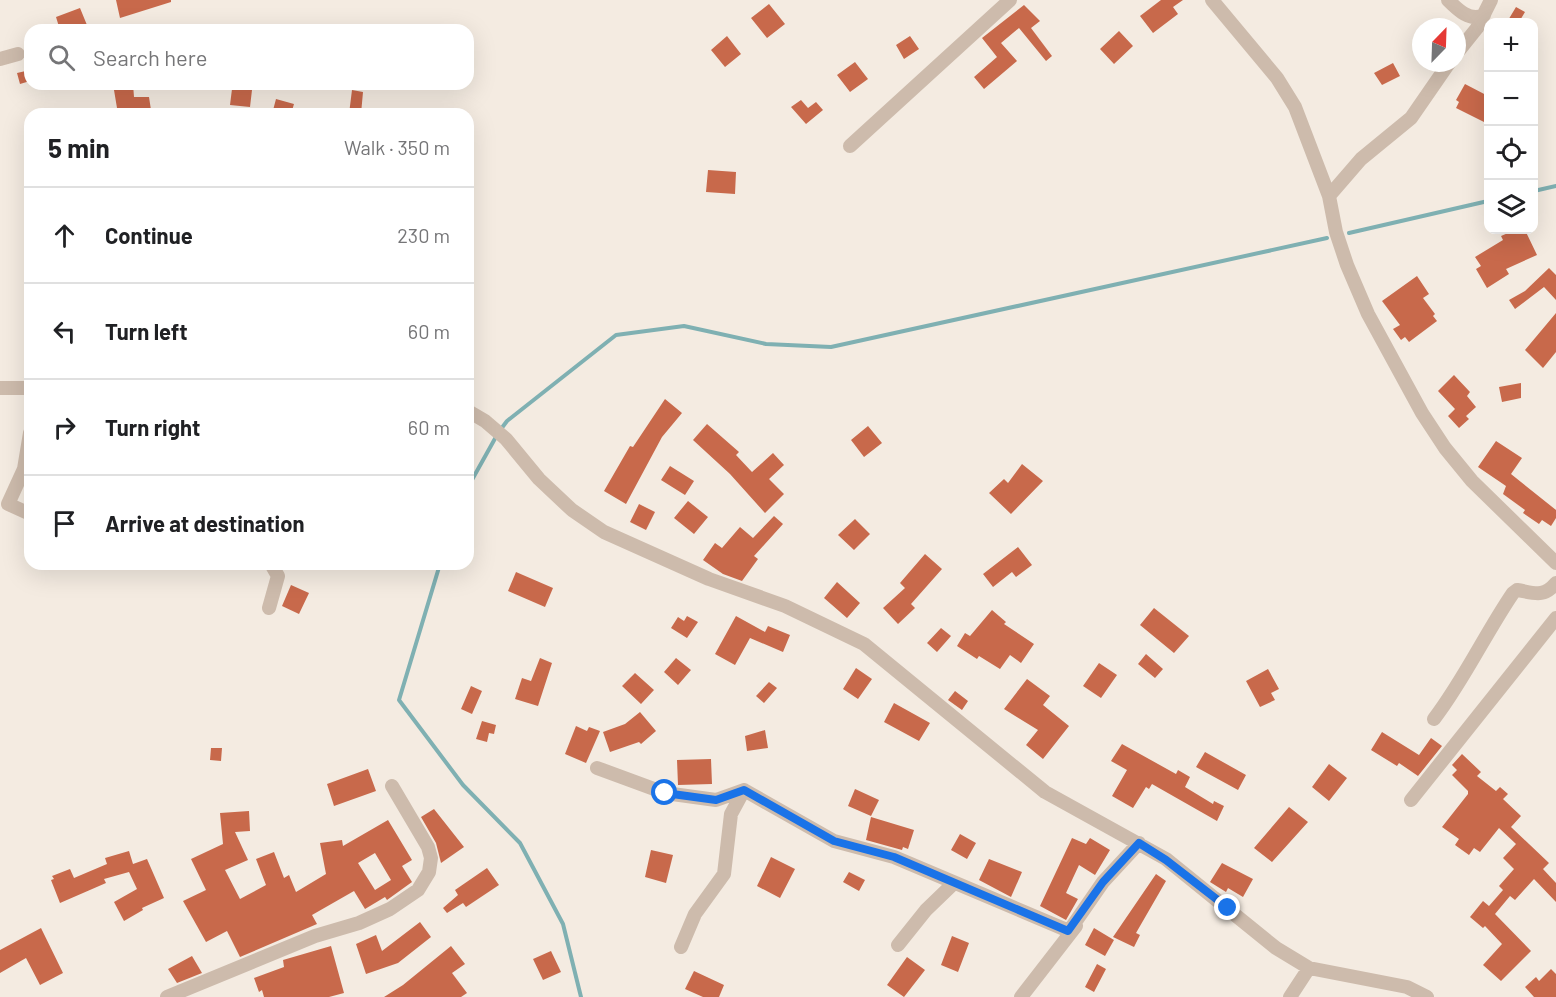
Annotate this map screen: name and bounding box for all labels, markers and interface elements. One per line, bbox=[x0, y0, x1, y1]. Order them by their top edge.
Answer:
north arrow bbox=[1412, 18, 1466, 72]
map controls bbox=[1484, 18, 1538, 234]
button: + bbox=[1484, 18, 1538, 72]
search box bbox=[24, 24, 474, 90]
icon: search bbox=[45, 41, 78, 74]
text: Search here bbox=[93, 44, 207, 70]
button: − bbox=[1484, 72, 1538, 126]
button: locate bbox=[1484, 126, 1538, 180]
text: 5 min bbox=[48, 132, 110, 163]
text: Walk · 350 m bbox=[344, 135, 450, 159]
button: layers bbox=[1484, 180, 1538, 234]
icon: ahead bbox=[48, 219, 81, 252]
text: Continue bbox=[105, 222, 193, 248]
text: 230 m bbox=[397, 223, 450, 247]
icon: left bbox=[48, 315, 81, 348]
text: Turn left bbox=[105, 318, 188, 344]
text: 60 m bbox=[408, 319, 450, 343]
icon: right bbox=[48, 411, 81, 444]
text: Turn right bbox=[105, 414, 200, 440]
text: 60 m bbox=[408, 415, 450, 439]
icon: arrive bbox=[48, 507, 81, 540]
text: Arrive at destination bbox=[105, 510, 304, 536]
route start bbox=[651, 779, 677, 805]
route end bbox=[1214, 894, 1240, 920]

